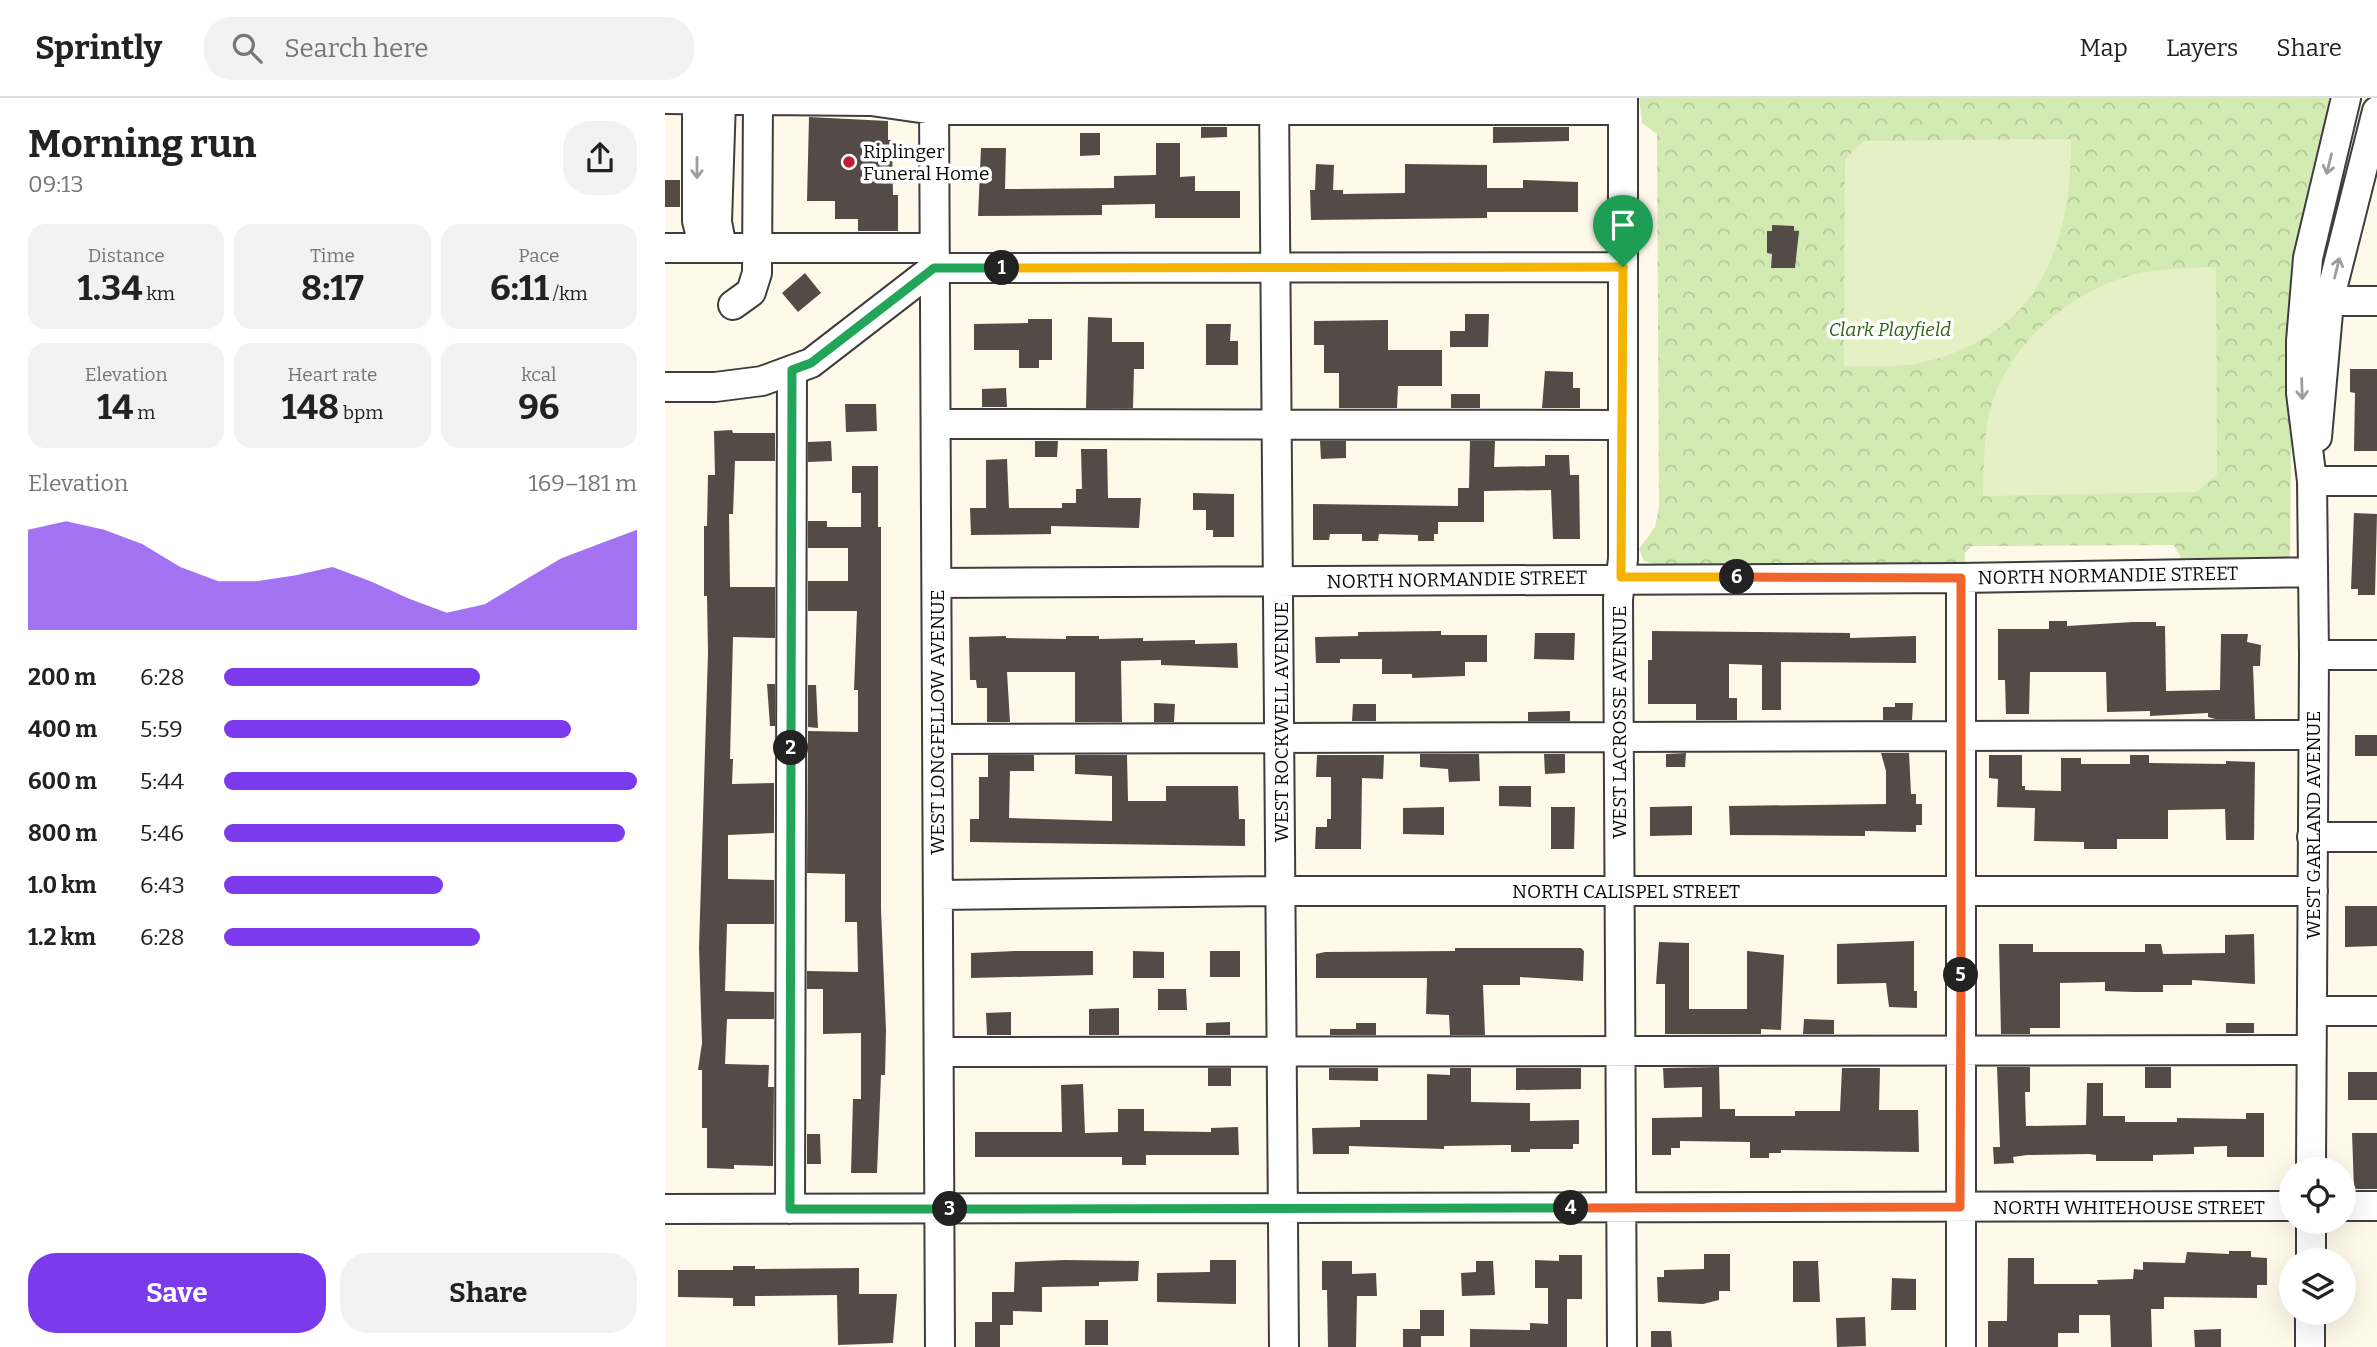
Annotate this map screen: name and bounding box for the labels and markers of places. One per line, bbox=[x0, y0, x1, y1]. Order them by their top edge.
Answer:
place label: Riplinger Funeral Home bbox=[863, 140, 989, 185]
marker: Riplinger Funeral Home bbox=[841, 154, 857, 170]
pin bbox=[1593, 195, 1653, 267]
pin: 1 bbox=[985, 250, 1019, 286]
pin: 6 bbox=[1719, 560, 1755, 594]
pin: 2 bbox=[773, 730, 809, 766]
pin: 5 bbox=[1943, 958, 1979, 992]
pin: 4 bbox=[1553, 1190, 1588, 1226]
pin: 3 bbox=[933, 1192, 967, 1226]

